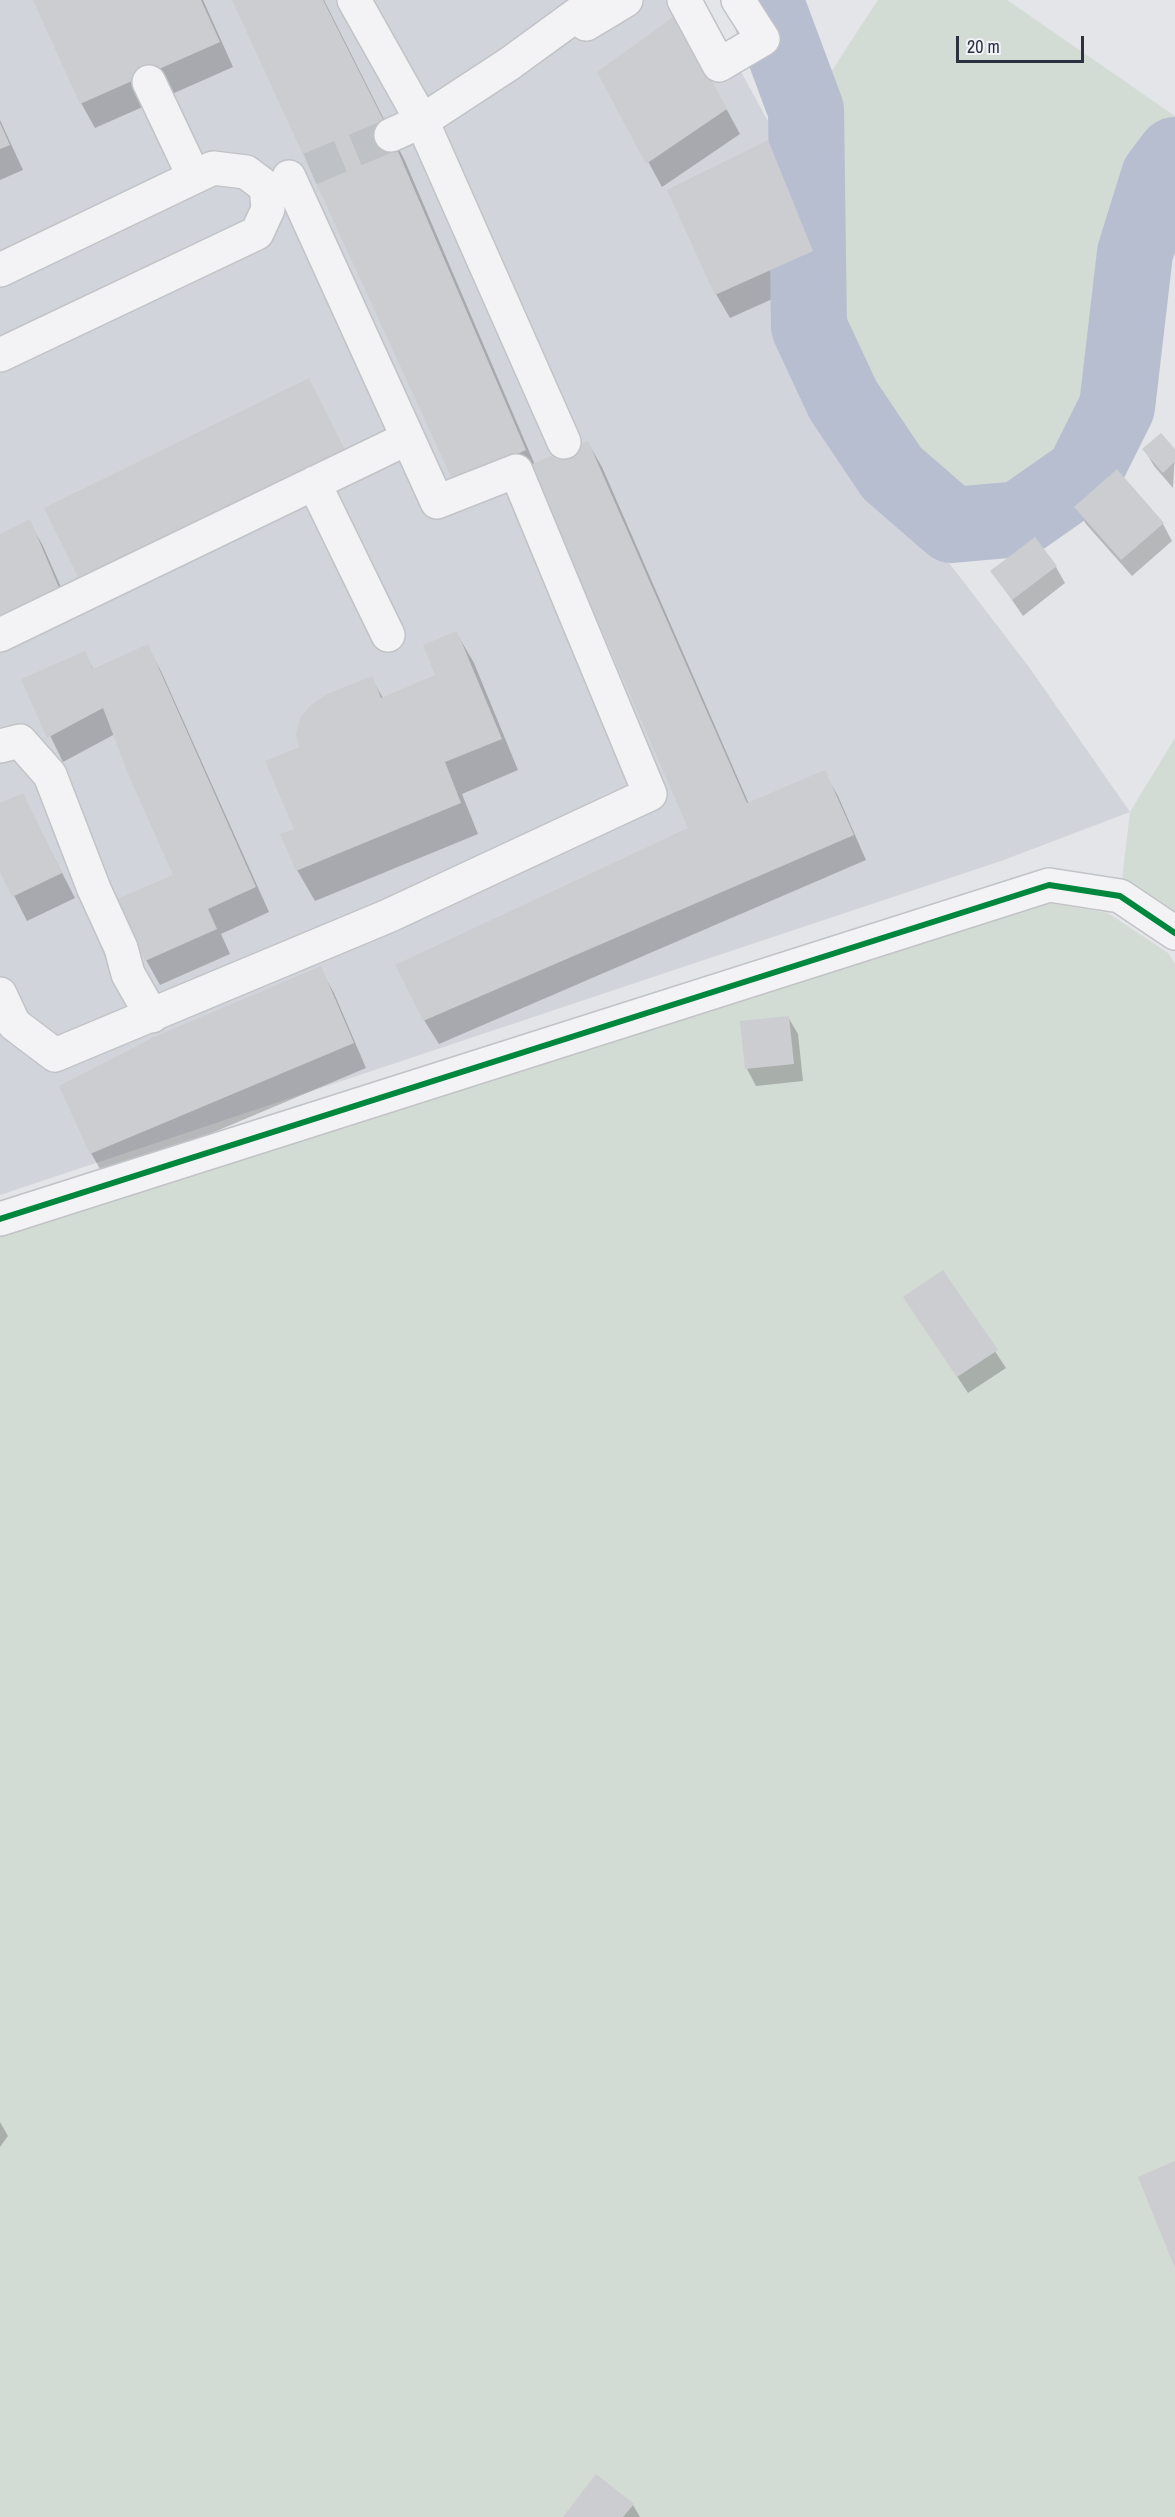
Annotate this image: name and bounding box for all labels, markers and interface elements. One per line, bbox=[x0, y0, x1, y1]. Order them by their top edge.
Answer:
scale bar bbox=[959, 24, 1086, 62]
text: 20 m bbox=[967, 34, 1000, 59]

